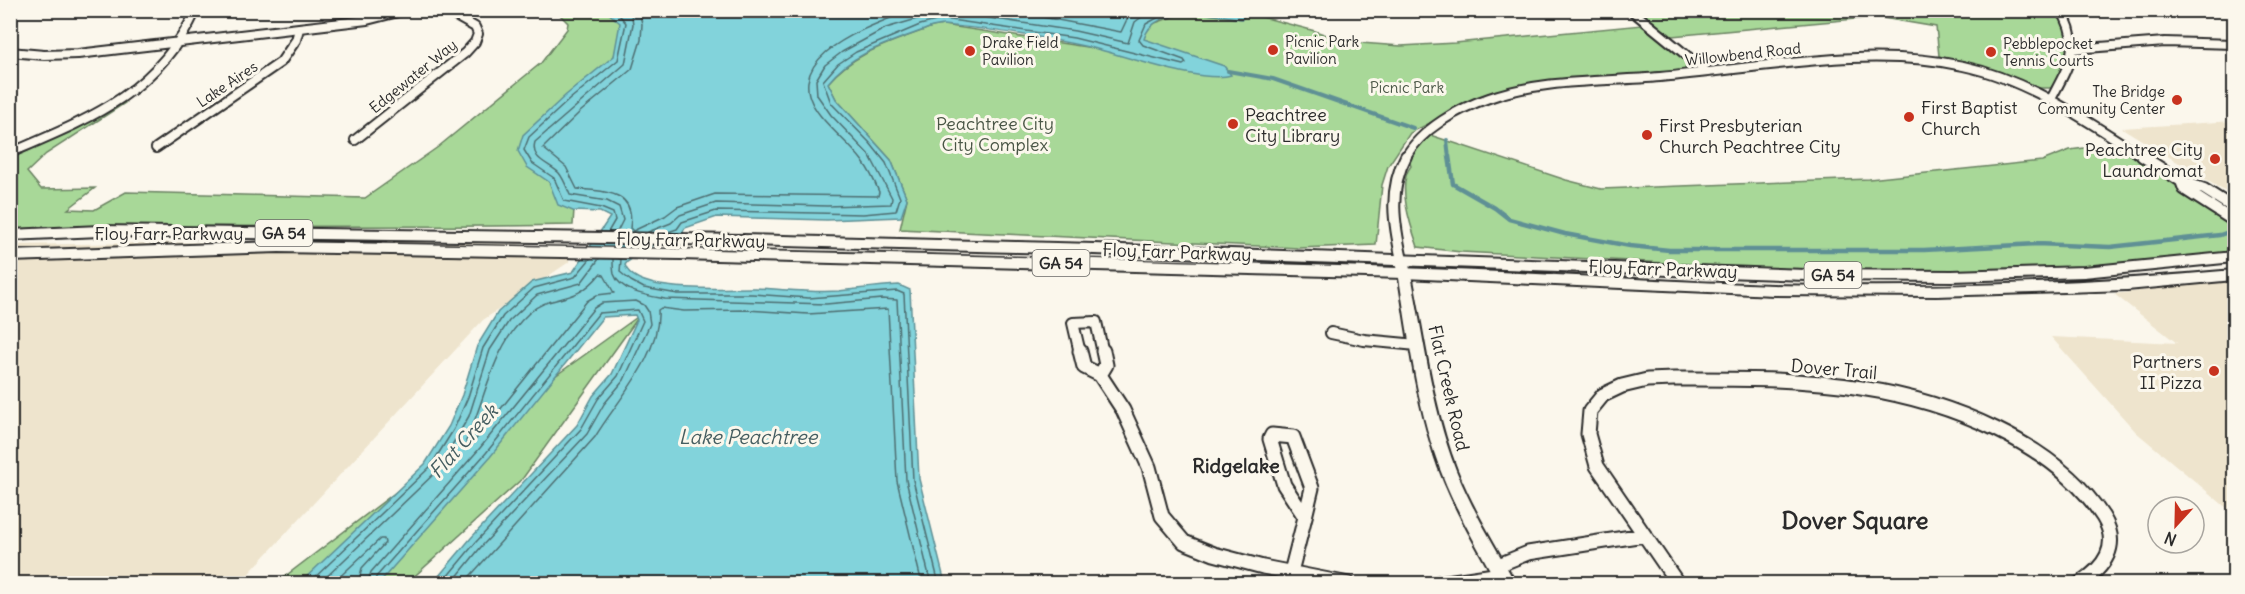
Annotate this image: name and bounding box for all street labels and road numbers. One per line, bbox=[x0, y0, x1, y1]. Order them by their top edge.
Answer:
street label: Edgewater Way bbox=[365, 35, 461, 117]
street label: Willowbend Road bbox=[1684, 38, 1802, 70]
street label: Lake Aires bbox=[193, 57, 261, 111]
road number: GA 54 bbox=[256, 220, 312, 246]
street label: Floy Farr Parkway bbox=[94, 222, 244, 245]
street label: Floy Farr Parkway bbox=[616, 227, 766, 253]
street label: Floy Farr Parkway bbox=[1102, 238, 1252, 266]
road number: GA 54 bbox=[1032, 250, 1090, 276]
street label: Floy Farr Parkway bbox=[1588, 255, 1738, 283]
road number: GA 54 bbox=[1804, 262, 1862, 288]
street label: Flat Creek Road bbox=[1423, 323, 1475, 454]
street label: Dover Trail bbox=[1790, 354, 1878, 384]

